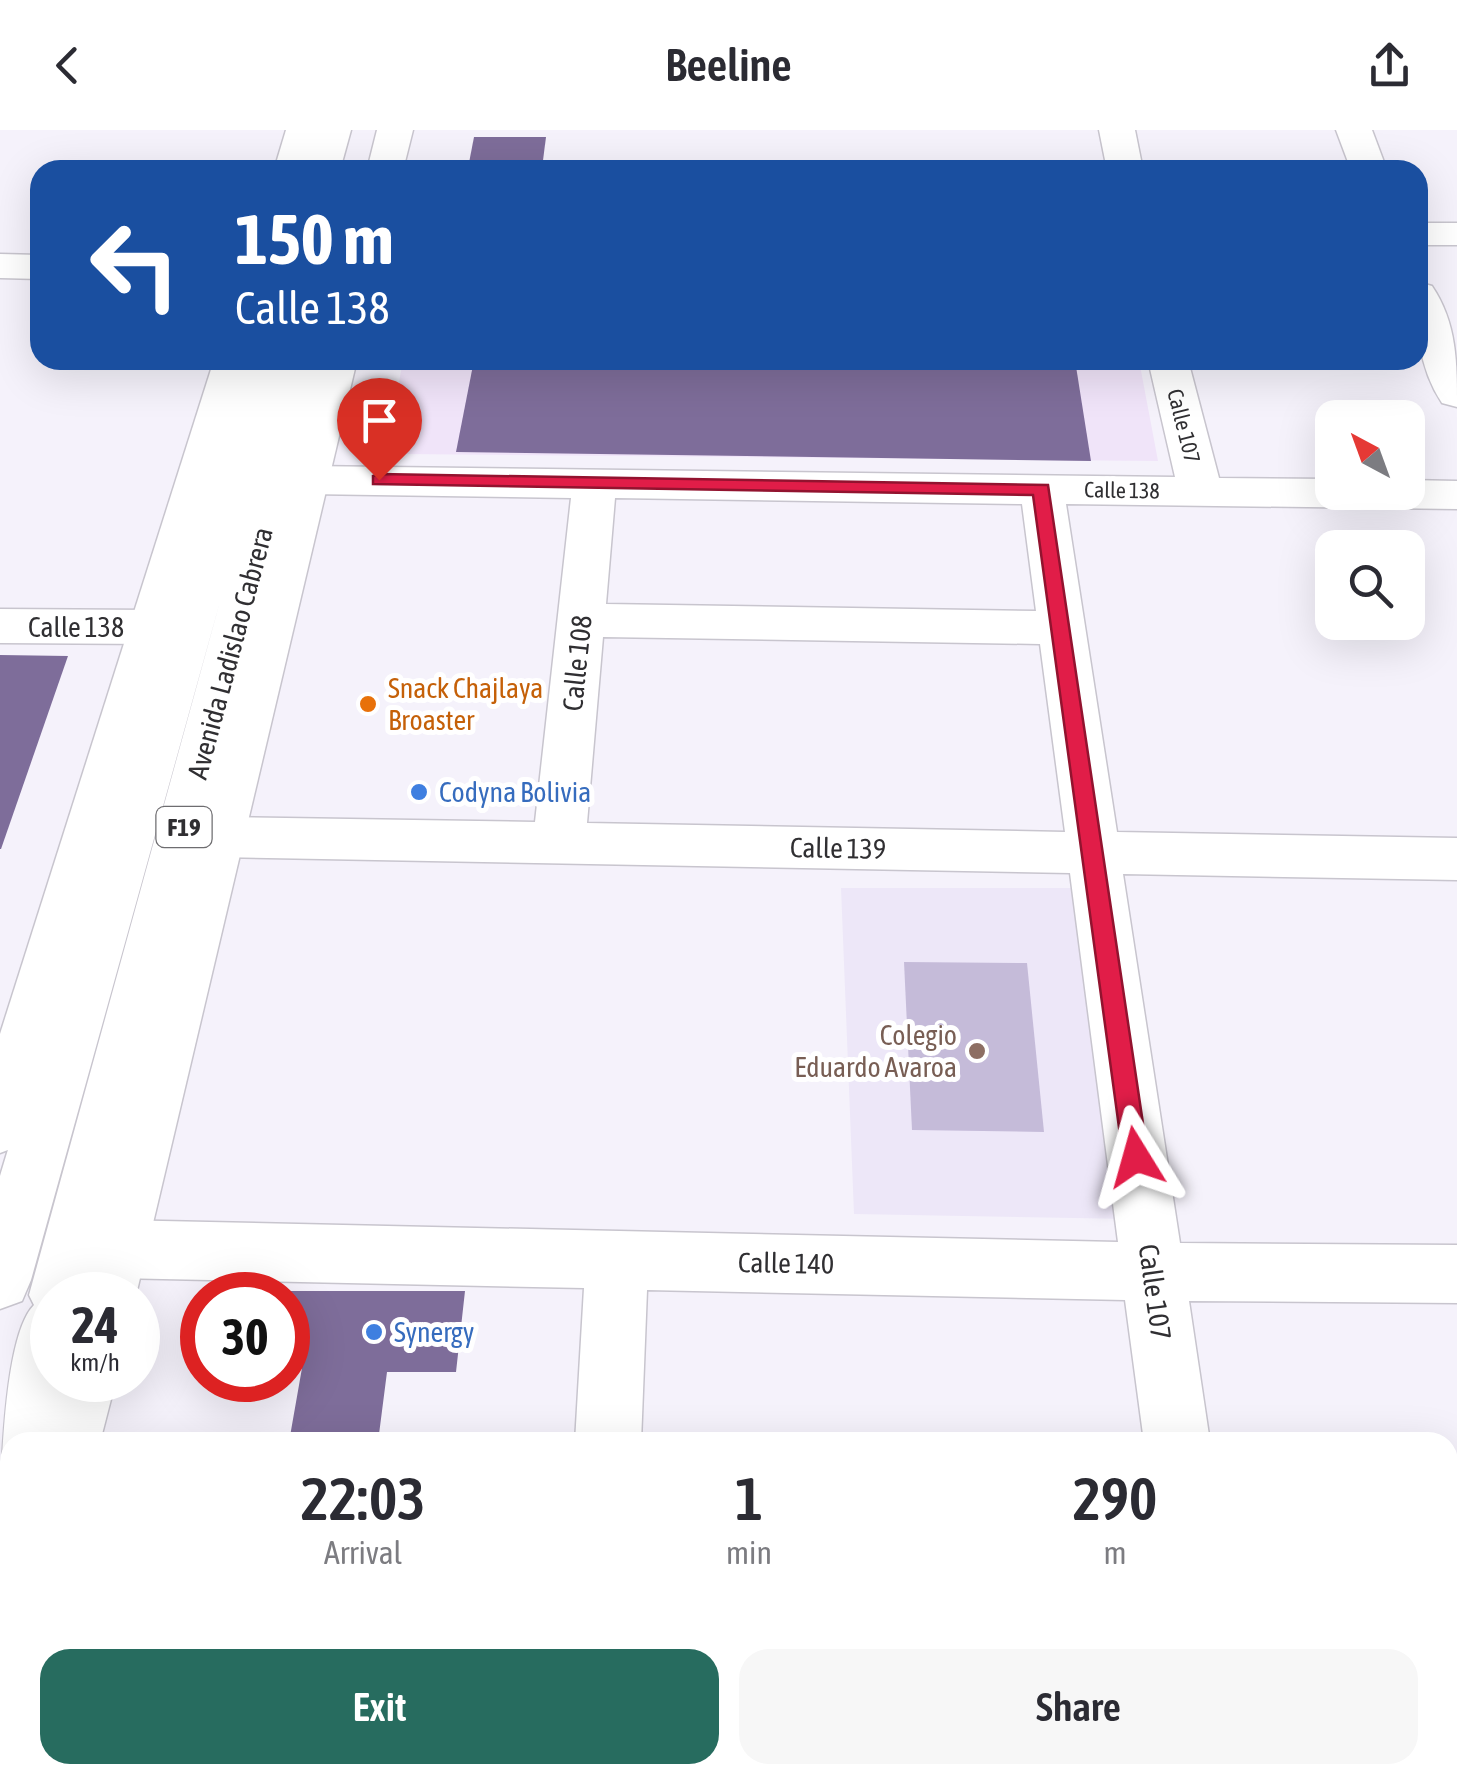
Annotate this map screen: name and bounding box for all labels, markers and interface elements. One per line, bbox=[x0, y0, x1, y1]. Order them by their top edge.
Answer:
icon: back bbox=[40, 38, 95, 93]
icon: share bbox=[1362, 38, 1417, 93]
text: Beeline bbox=[665, 39, 792, 91]
text: 150 m bbox=[235, 199, 394, 279]
icon: left bbox=[70, 200, 200, 330]
text: Calle 138 bbox=[235, 282, 390, 334]
pin bbox=[337, 378, 422, 481]
street label: Calle 107 bbox=[1162, 386, 1206, 466]
icon: arrive bbox=[352, 393, 407, 448]
north arrow bbox=[1315, 400, 1425, 510]
map controls bbox=[1315, 400, 1425, 640]
street label: Calle 138 bbox=[1084, 476, 1160, 504]
street label: Avenida Ladislao Cabrera bbox=[181, 524, 279, 782]
button: search bbox=[1315, 530, 1425, 640]
street label: Calle 138 bbox=[28, 611, 124, 643]
street label: Calle 108 bbox=[556, 613, 598, 713]
place label: Snack Chajlaya Broaster bbox=[388, 672, 543, 736]
marker: Snack Chajlaya Broaster bbox=[357, 693, 379, 715]
place label: Codyna Bolivia bbox=[439, 776, 591, 808]
marker: Codyna Bolivia bbox=[408, 781, 430, 803]
road number: F19 bbox=[156, 807, 212, 847]
street label: Calle 139 bbox=[790, 831, 886, 865]
place label: Colegio Eduardo Avaroa bbox=[794, 1019, 957, 1083]
marker: Colegio Eduardo Avaroa bbox=[966, 1040, 988, 1062]
position arrow bbox=[1084, 1105, 1188, 1209]
street label: Calle 107 bbox=[1132, 1242, 1178, 1342]
street label: Calle 140 bbox=[738, 1246, 834, 1280]
speed limit sign: 30 bbox=[180, 1272, 310, 1402]
text: 24 bbox=[71, 1296, 118, 1354]
place label: Synergy bbox=[394, 1316, 474, 1348]
marker: Synergy bbox=[363, 1321, 385, 1343]
text: km/h bbox=[70, 1348, 120, 1376]
text: 22:03 bbox=[301, 1464, 425, 1533]
text: 1 bbox=[735, 1464, 763, 1533]
text: 290 bbox=[1073, 1464, 1157, 1533]
text: Arrival bbox=[324, 1534, 402, 1571]
text: min bbox=[726, 1534, 772, 1571]
text: m bbox=[1103, 1534, 1127, 1571]
button: Exit bbox=[40, 1649, 719, 1764]
button: Share bbox=[739, 1649, 1418, 1764]

